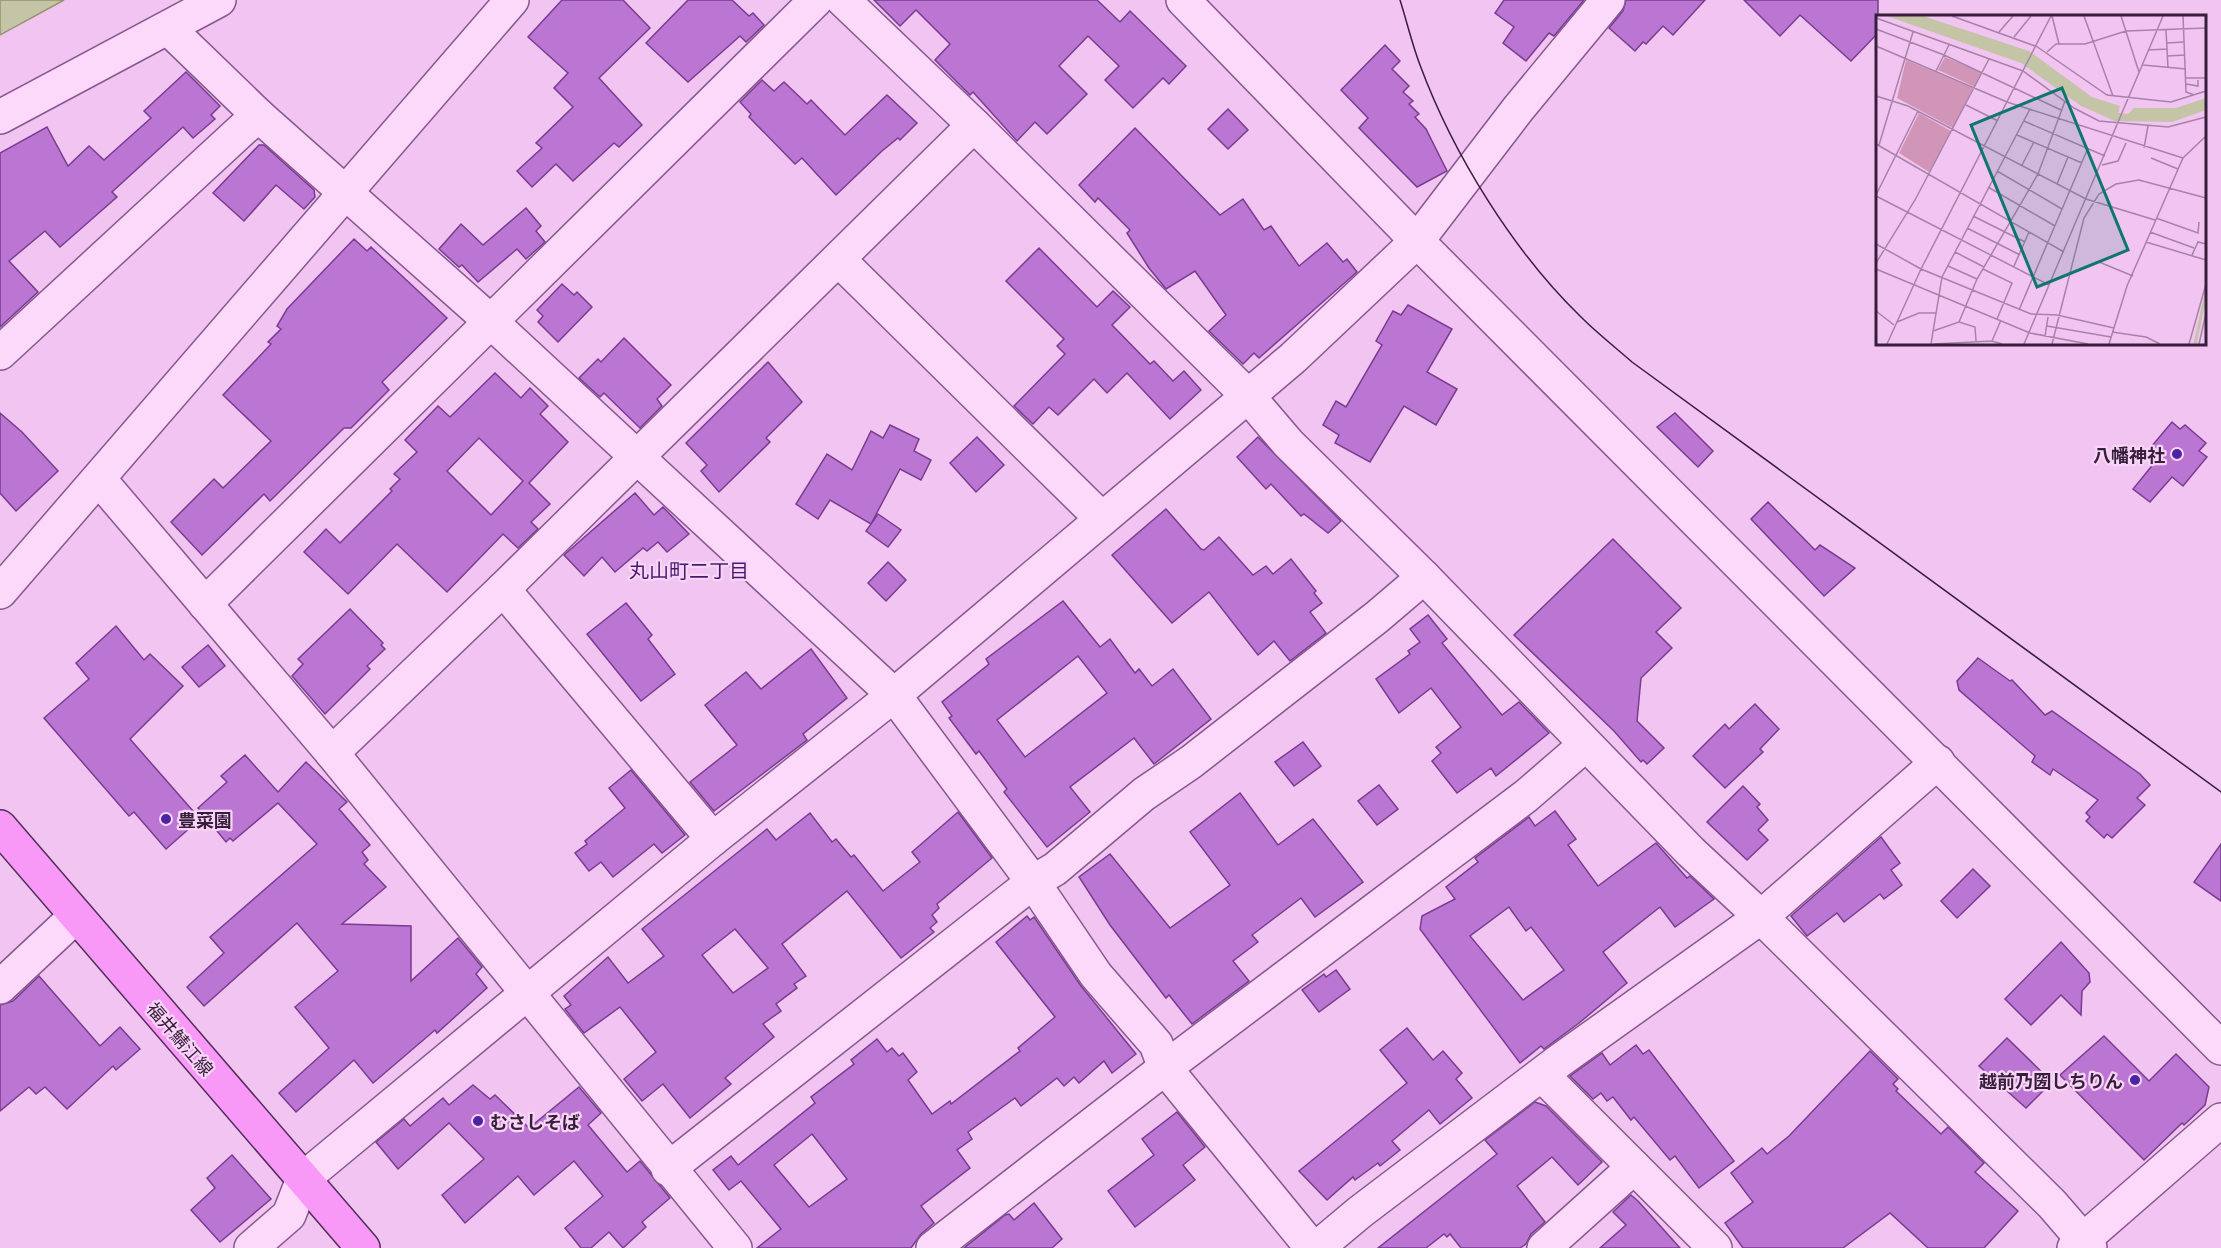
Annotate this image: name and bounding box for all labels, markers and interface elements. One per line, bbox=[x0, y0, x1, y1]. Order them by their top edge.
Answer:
inset map bbox=[1876, 15, 2206, 345]
place label: 八幡神社 bbox=[2093, 441, 2165, 467]
marker: 八幡神社 bbox=[2170, 447, 2184, 461]
district label: 丸山町二丁目 bbox=[629, 555, 749, 584]
place label: 豊菜園 bbox=[178, 806, 232, 832]
marker: 豊菜園 bbox=[159, 812, 173, 826]
street label: 福井鯖江線 bbox=[142, 996, 220, 1080]
place label: 越前乃圀しちりん bbox=[1979, 1067, 2123, 1093]
marker: 越前乃圀しちりん bbox=[2128, 1073, 2142, 1087]
place label: むさしそば bbox=[490, 1108, 580, 1134]
marker: むさしそば bbox=[471, 1114, 485, 1128]

